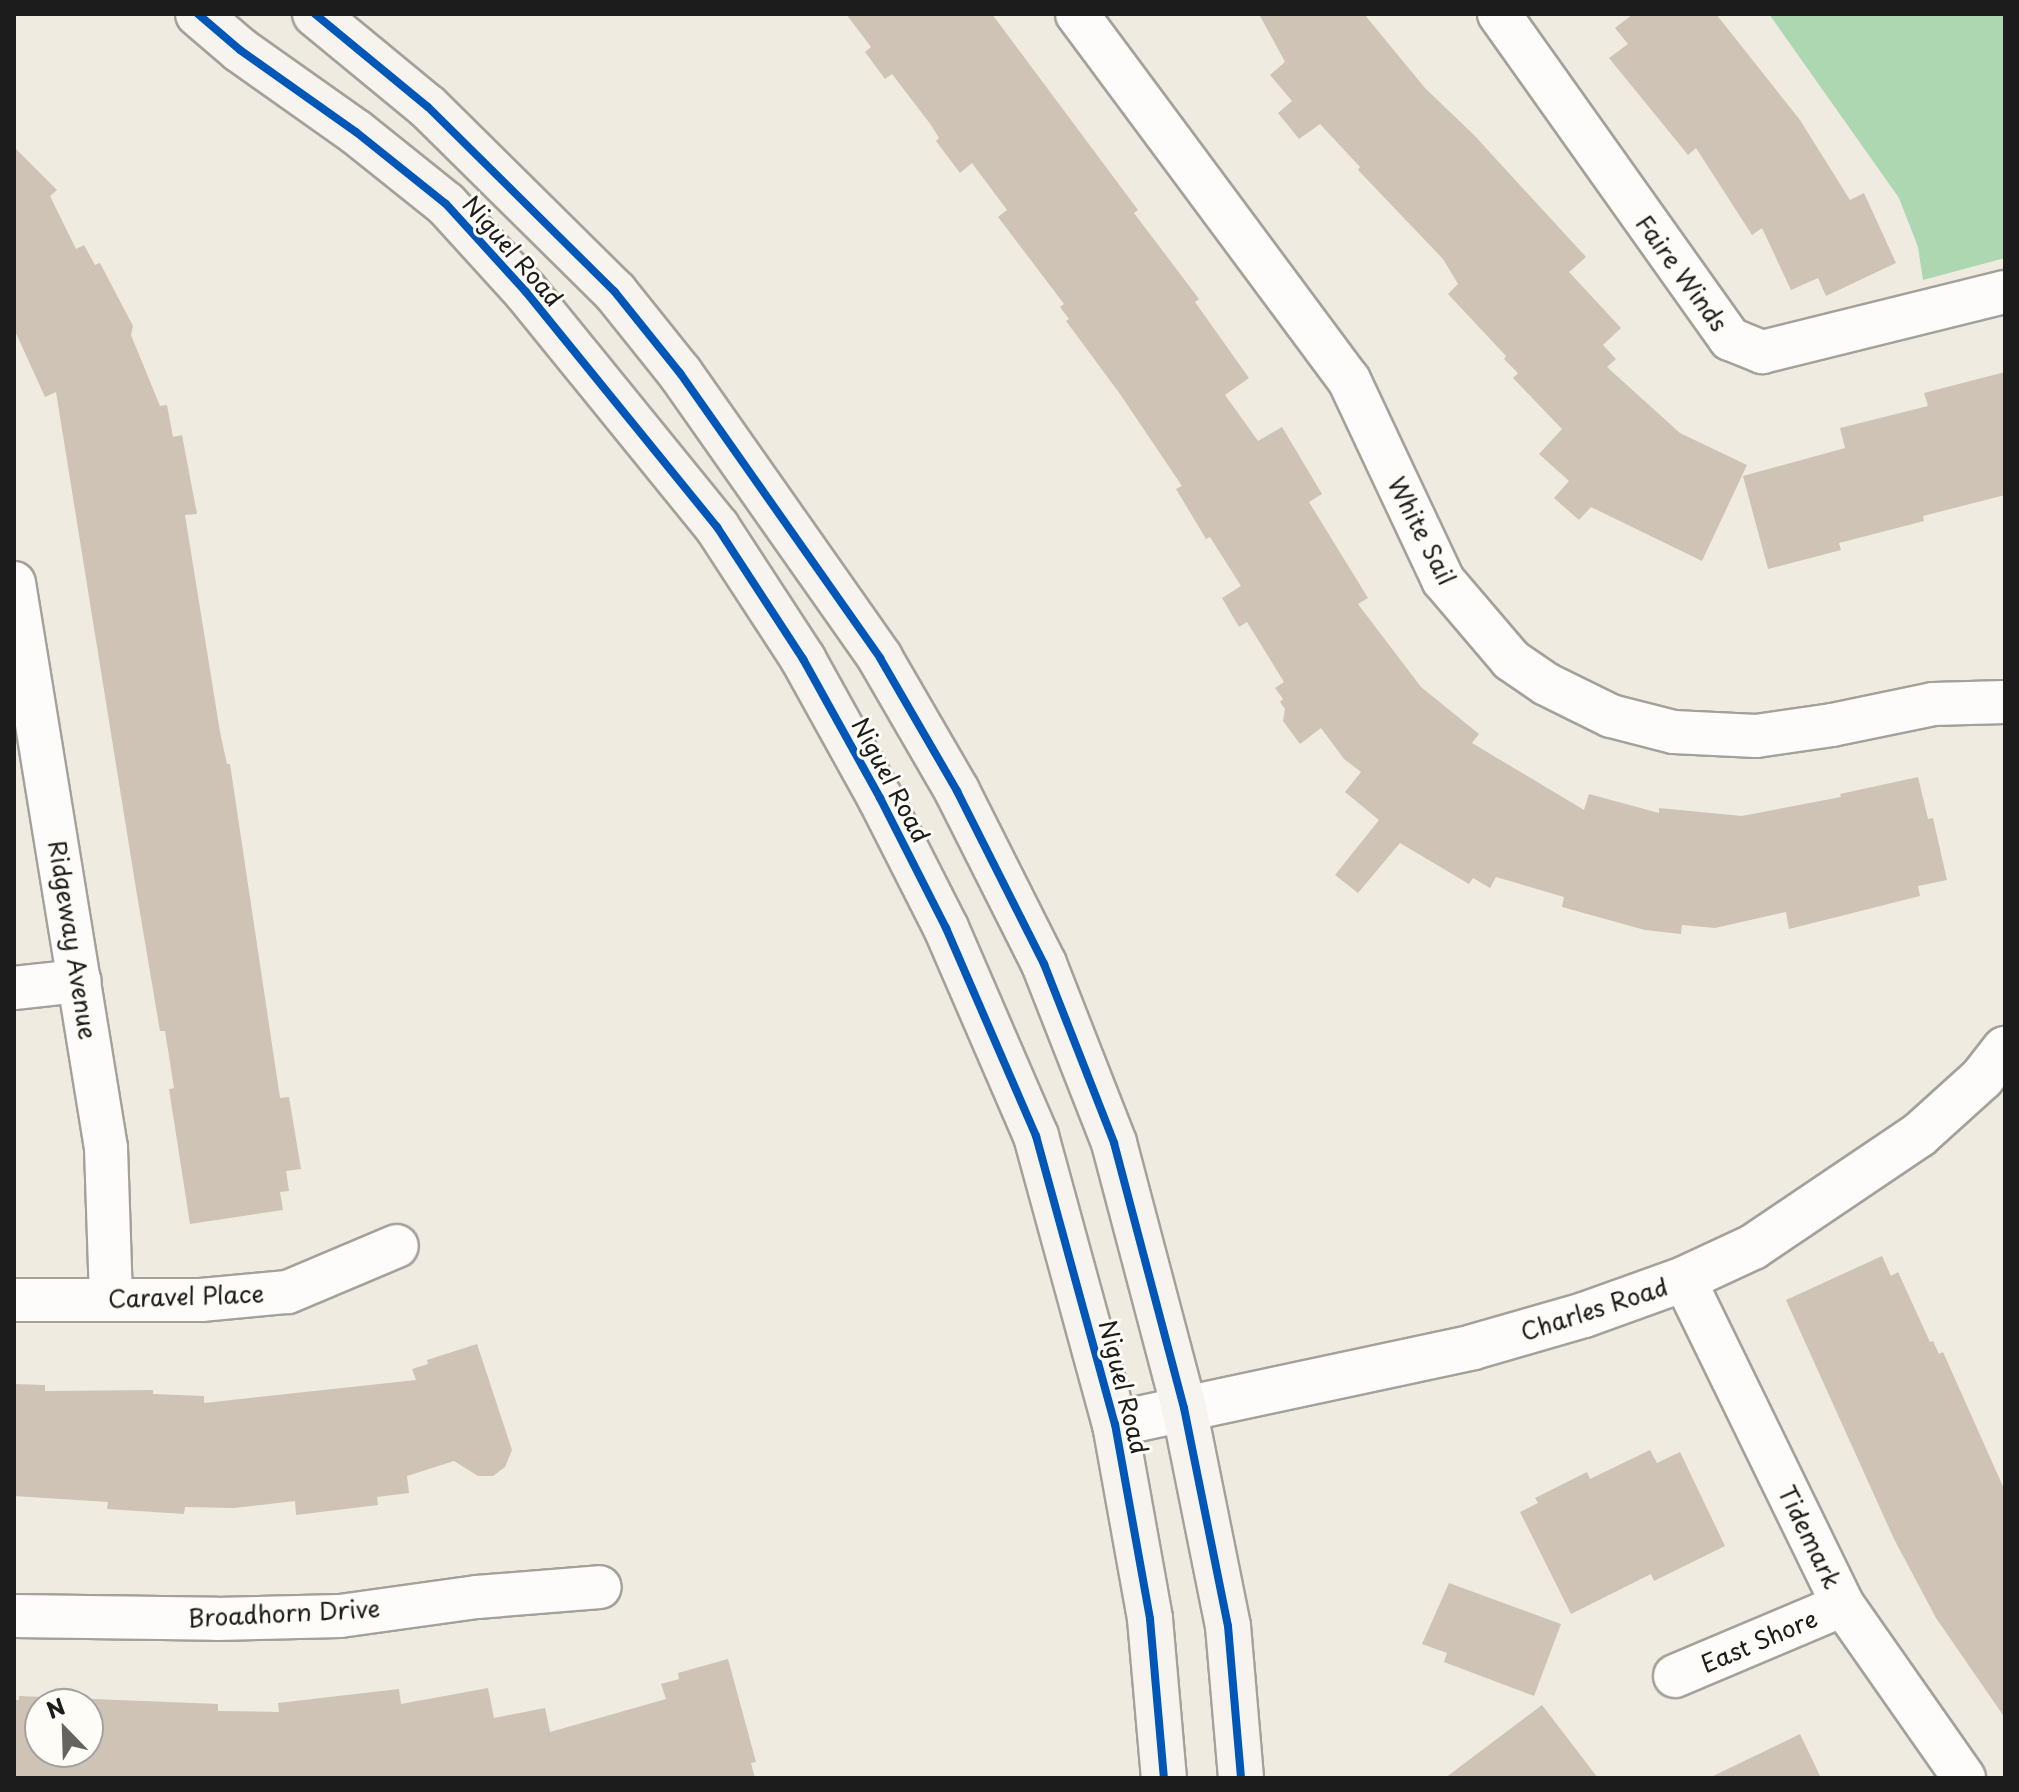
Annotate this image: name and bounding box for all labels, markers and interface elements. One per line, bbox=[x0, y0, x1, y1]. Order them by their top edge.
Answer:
street label: Niguel Road bbox=[457, 189, 569, 313]
street label: Faire Winds bbox=[1630, 209, 1734, 337]
street label: White Sail bbox=[1383, 472, 1461, 590]
street label: Niguel Road bbox=[846, 712, 936, 848]
street label: Ridgeway Avenue bbox=[43, 839, 103, 1041]
street label: Charles Road bbox=[1516, 1272, 1672, 1346]
street label: Caravel Place bbox=[107, 1279, 265, 1313]
street label: Niguel Road bbox=[1093, 1316, 1155, 1458]
street label: Tidemark bbox=[1773, 1481, 1847, 1593]
street label: Broadhorn Drive bbox=[187, 1594, 381, 1632]
street label: East Shore bbox=[1696, 1603, 1822, 1679]
north arrow bbox=[24, 1688, 104, 1768]
text: N bbox=[41, 1689, 70, 1726]

